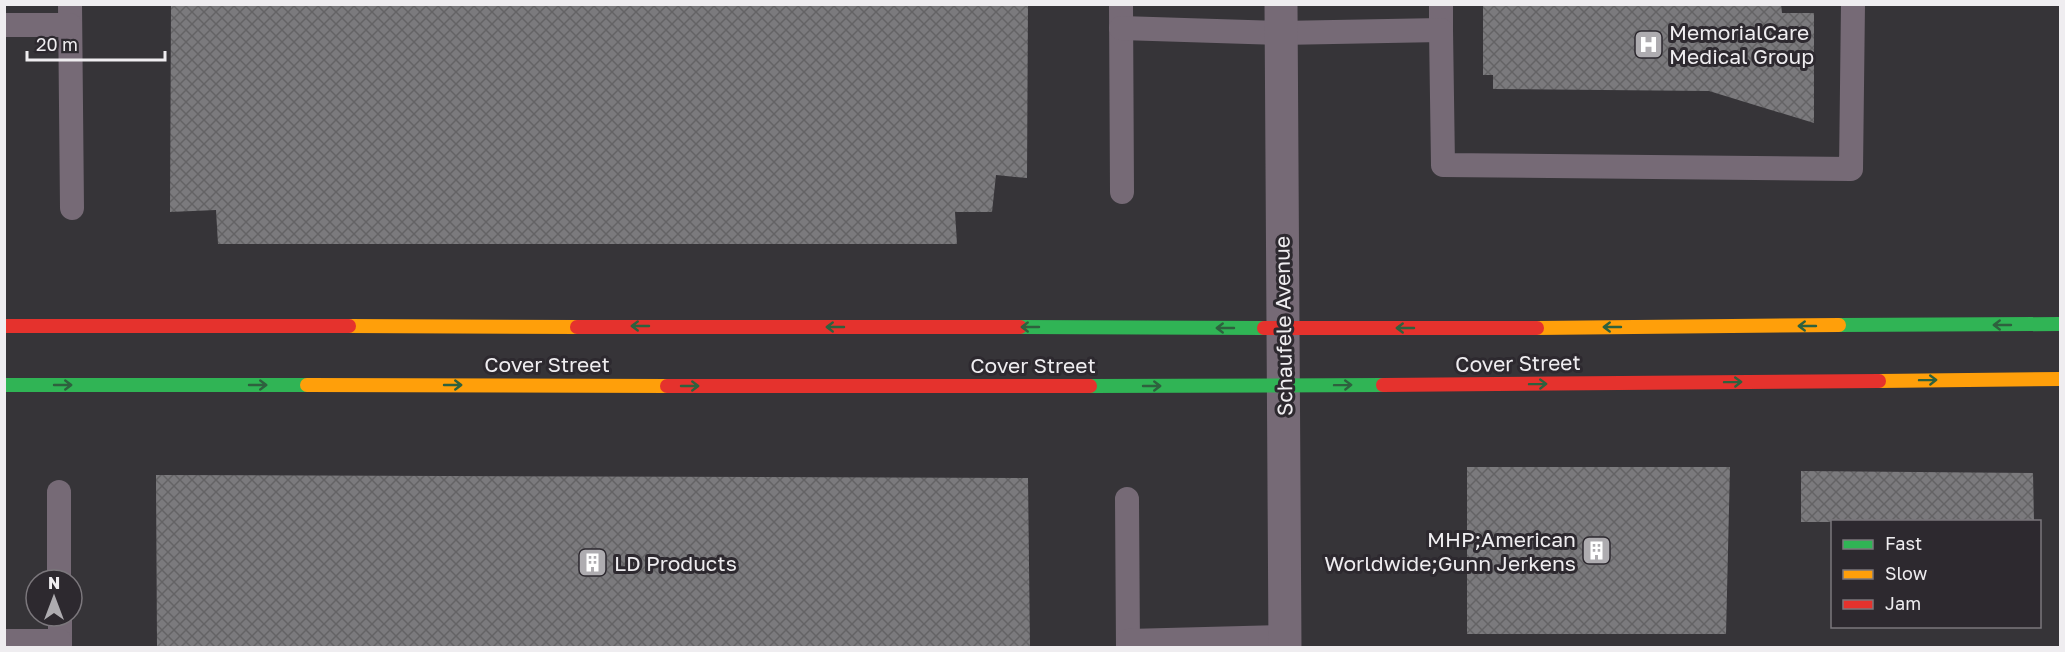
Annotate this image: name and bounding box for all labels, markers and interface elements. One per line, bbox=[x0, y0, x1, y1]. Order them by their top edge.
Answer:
place label: MemorialCare Medical Group bbox=[1669, 19, 1814, 69]
scale bar bbox=[27, 24, 165, 62]
hospital icon: MemorialCare Medical Group bbox=[1632, 28, 1664, 60]
text: 20 m bbox=[36, 33, 78, 55]
street label: Schaufele Avenue bbox=[1268, 236, 1298, 416]
one-way arrow bbox=[1993, 319, 2013, 331]
one-way arrow bbox=[631, 320, 651, 332]
one-way arrow bbox=[1798, 320, 1818, 332]
one-way arrow bbox=[826, 321, 846, 333]
one-way arrow bbox=[1021, 321, 1041, 333]
one-way arrow bbox=[1603, 321, 1623, 333]
one-way arrow bbox=[1216, 322, 1236, 334]
one-way arrow bbox=[1396, 322, 1416, 334]
street label: Cover Street bbox=[1455, 349, 1581, 377]
street label: Cover Street bbox=[484, 351, 610, 377]
street label: Cover Street bbox=[970, 352, 1096, 378]
one-way arrow bbox=[1917, 374, 1937, 386]
one-way arrow bbox=[1722, 376, 1742, 388]
one-way arrow bbox=[1527, 378, 1547, 389]
one-way arrow bbox=[52, 379, 72, 391]
one-way arrow bbox=[247, 379, 267, 391]
one-way arrow bbox=[442, 379, 462, 391]
one-way arrow bbox=[679, 380, 699, 392]
one-way arrow bbox=[1142, 380, 1162, 392]
one-way arrow bbox=[1332, 380, 1352, 391]
legend bbox=[1831, 520, 2041, 628]
place label: MHP;American Worldwide;Gunn Jerkens bbox=[1324, 526, 1576, 576]
text: Fast bbox=[1885, 532, 1922, 554]
building icon: MHP;American Worldwide;Gunn Jerkens bbox=[1581, 535, 1613, 567]
building icon: LD Products bbox=[577, 547, 609, 579]
place label: LD Products bbox=[614, 550, 737, 576]
text: Slow bbox=[1885, 562, 1928, 584]
north arrow bbox=[24, 568, 84, 628]
text: N bbox=[48, 573, 60, 593]
text: Jam bbox=[1885, 592, 1921, 614]

